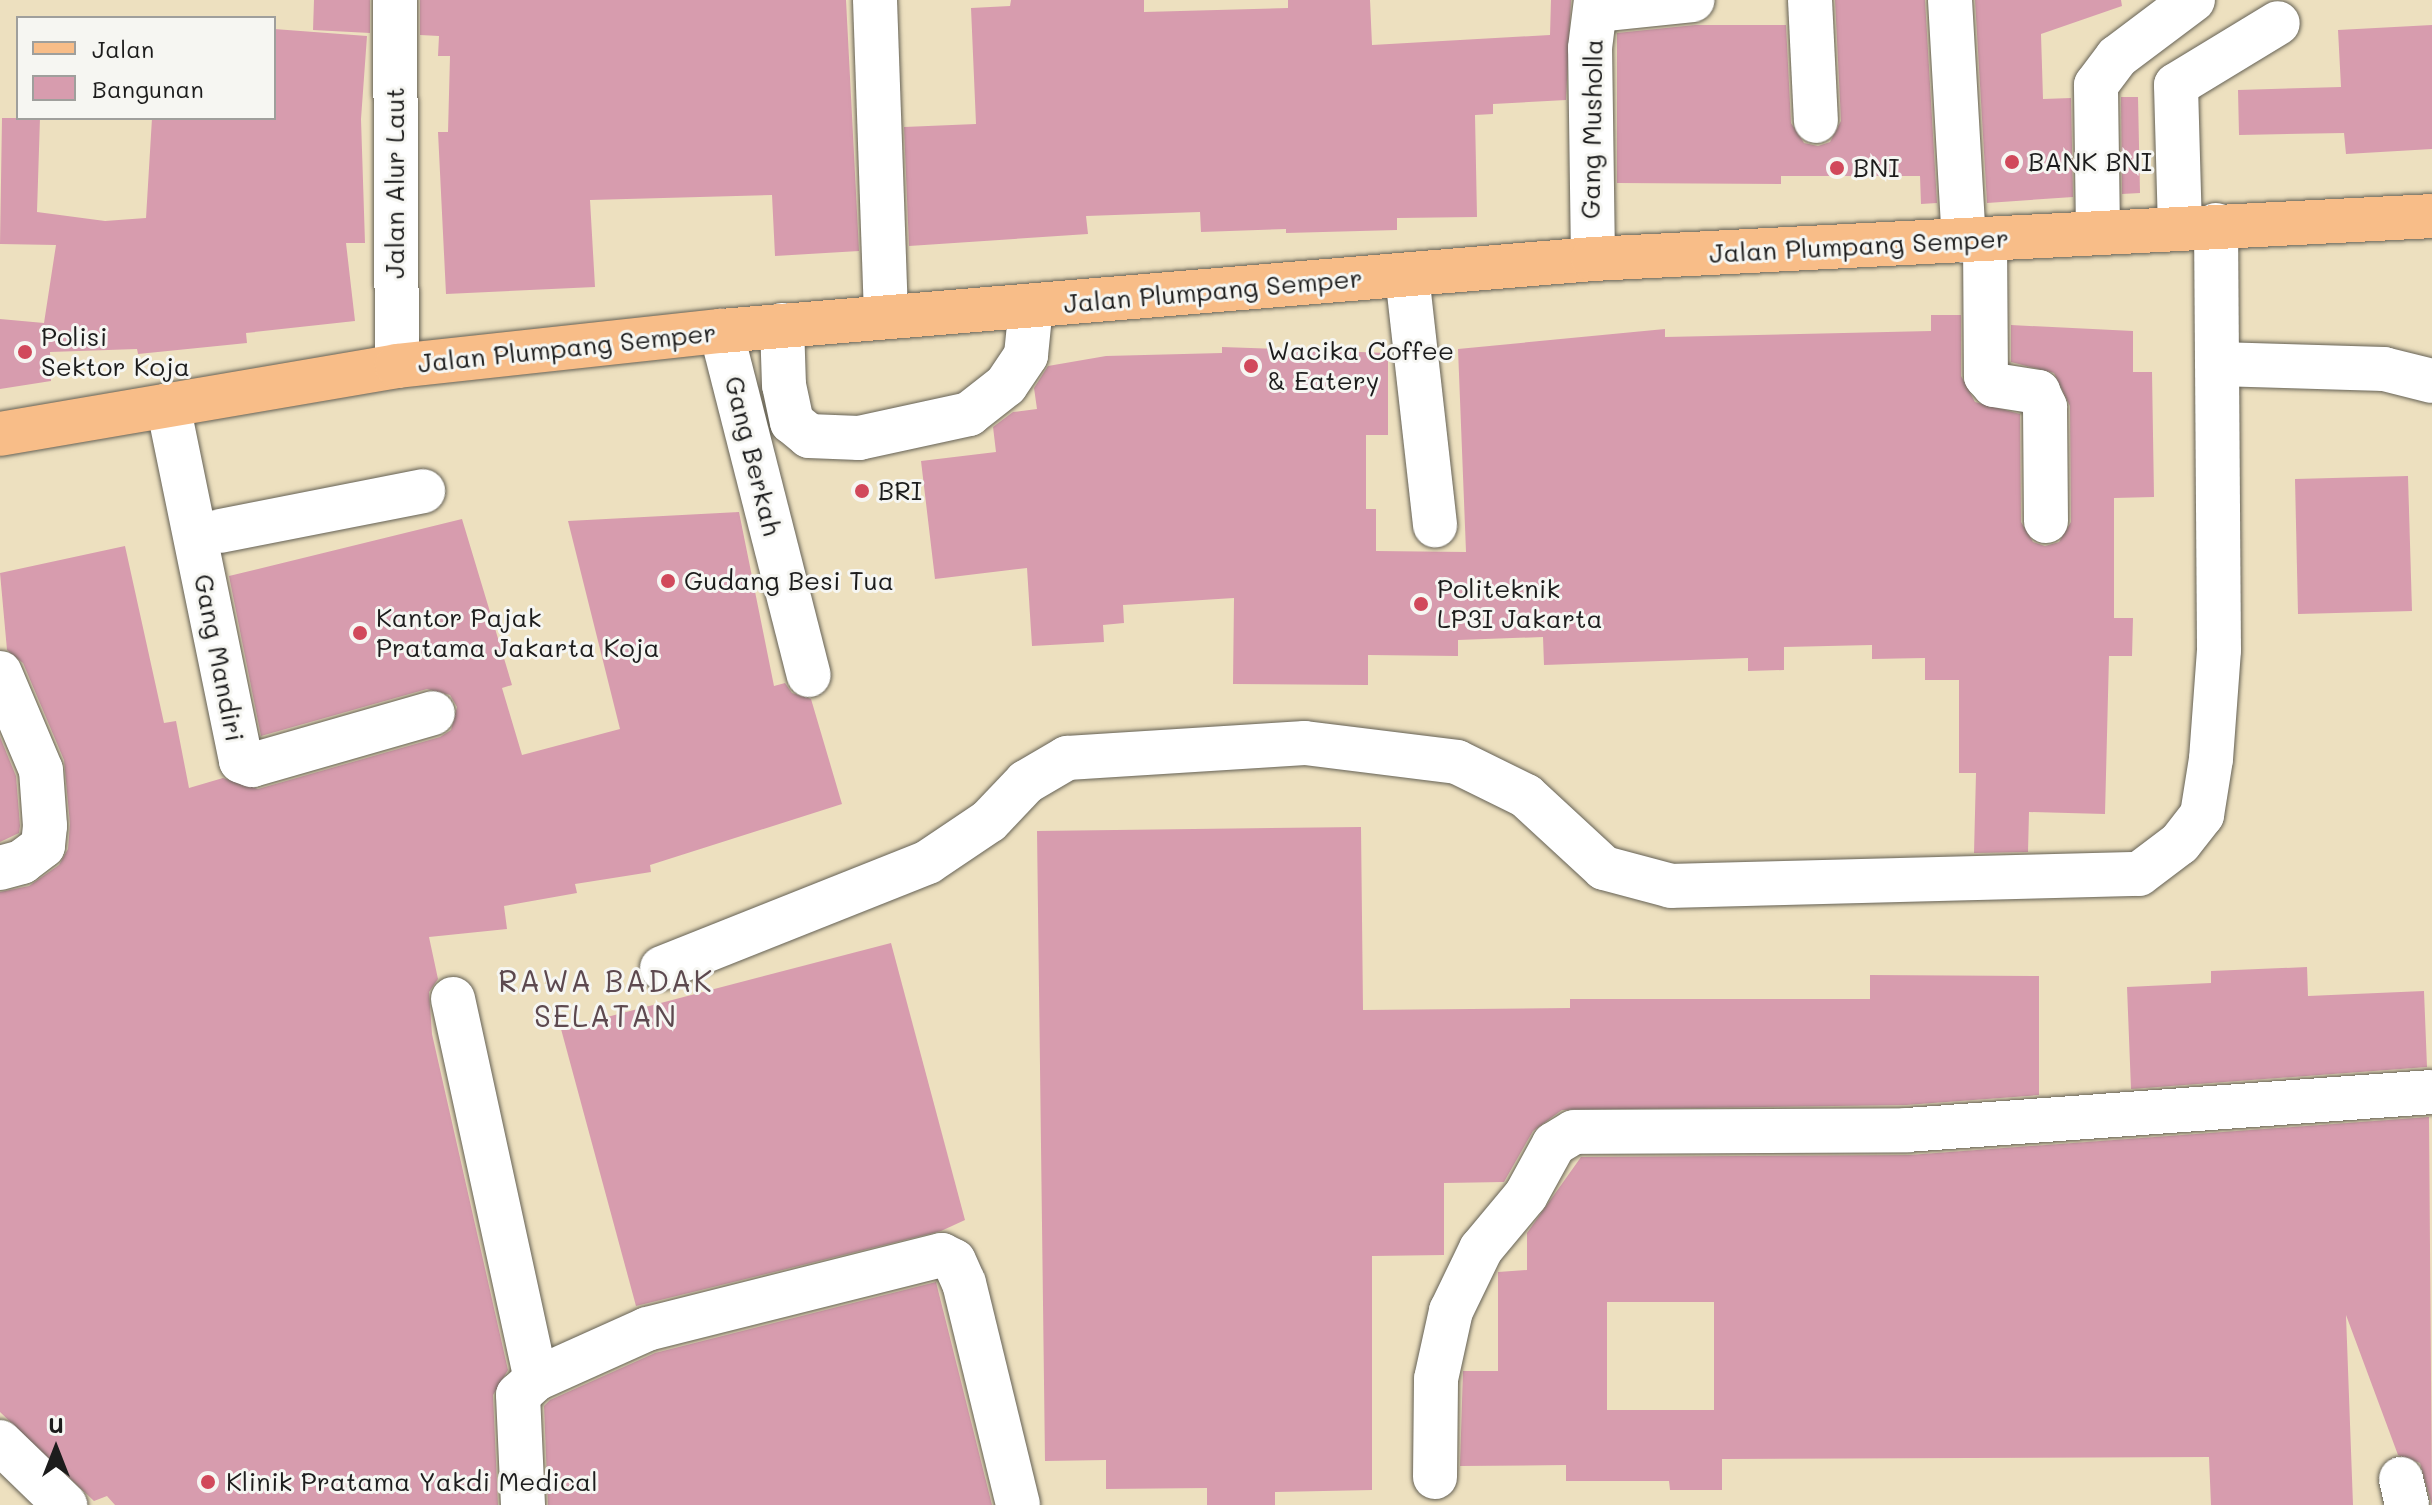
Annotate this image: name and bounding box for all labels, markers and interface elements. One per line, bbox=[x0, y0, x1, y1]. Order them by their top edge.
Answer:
legend bbox=[16, 16, 276, 120]
text: Jalan bbox=[92, 33, 154, 64]
street label: Gang Musholla bbox=[1575, 39, 1609, 219]
text: Bangunan bbox=[92, 73, 204, 104]
street label: Jalan Alur Laut bbox=[379, 87, 411, 279]
place label: BANK BNI bbox=[2028, 146, 2152, 178]
place label: BNI bbox=[1853, 152, 1900, 184]
marker: BANK BNI bbox=[2003, 153, 2021, 171]
marker: BNI bbox=[1828, 159, 1846, 177]
street label: Jalan Plumpang Semper bbox=[1708, 223, 2010, 269]
street label: Jalan Plumpang Semper bbox=[1062, 262, 1364, 320]
street label: Jalan Plumpang Semper bbox=[416, 317, 718, 379]
place label: Polisi Sektor Koja bbox=[41, 321, 190, 382]
place label: Wacika Coffee & Eatery bbox=[1267, 335, 1454, 396]
marker: Polisi Sektor Koja bbox=[16, 343, 34, 361]
marker: Wacika Coffee & Eatery bbox=[1242, 357, 1260, 375]
street label: Gang Berkah bbox=[718, 373, 788, 539]
place label: BRI bbox=[878, 475, 922, 507]
marker: BRI bbox=[853, 482, 871, 500]
place label: Gudang Besi Tua bbox=[684, 565, 894, 597]
street label: Gang Mandiri bbox=[187, 572, 251, 744]
marker: Gudang Besi Tua bbox=[659, 572, 677, 590]
place label: Politeknik LP3I Jakarta bbox=[1437, 573, 1603, 634]
marker: Politeknik LP3I Jakarta bbox=[1412, 595, 1430, 613]
place label: Kantor Pajak Pratama Jakarta Koja bbox=[376, 602, 660, 664]
marker: Kantor Pajak Pratama Jakarta Koja bbox=[351, 624, 369, 642]
district label: RAWA BADAK SELATAN bbox=[498, 962, 714, 1032]
north arrow bbox=[16, 1409, 96, 1489]
text: U bbox=[48, 1410, 64, 1439]
place label: Klinik Pratama Yakdi Medical bbox=[226, 1466, 598, 1498]
marker: Klinik Pratama Yakdi Medical bbox=[197, 1471, 219, 1493]

